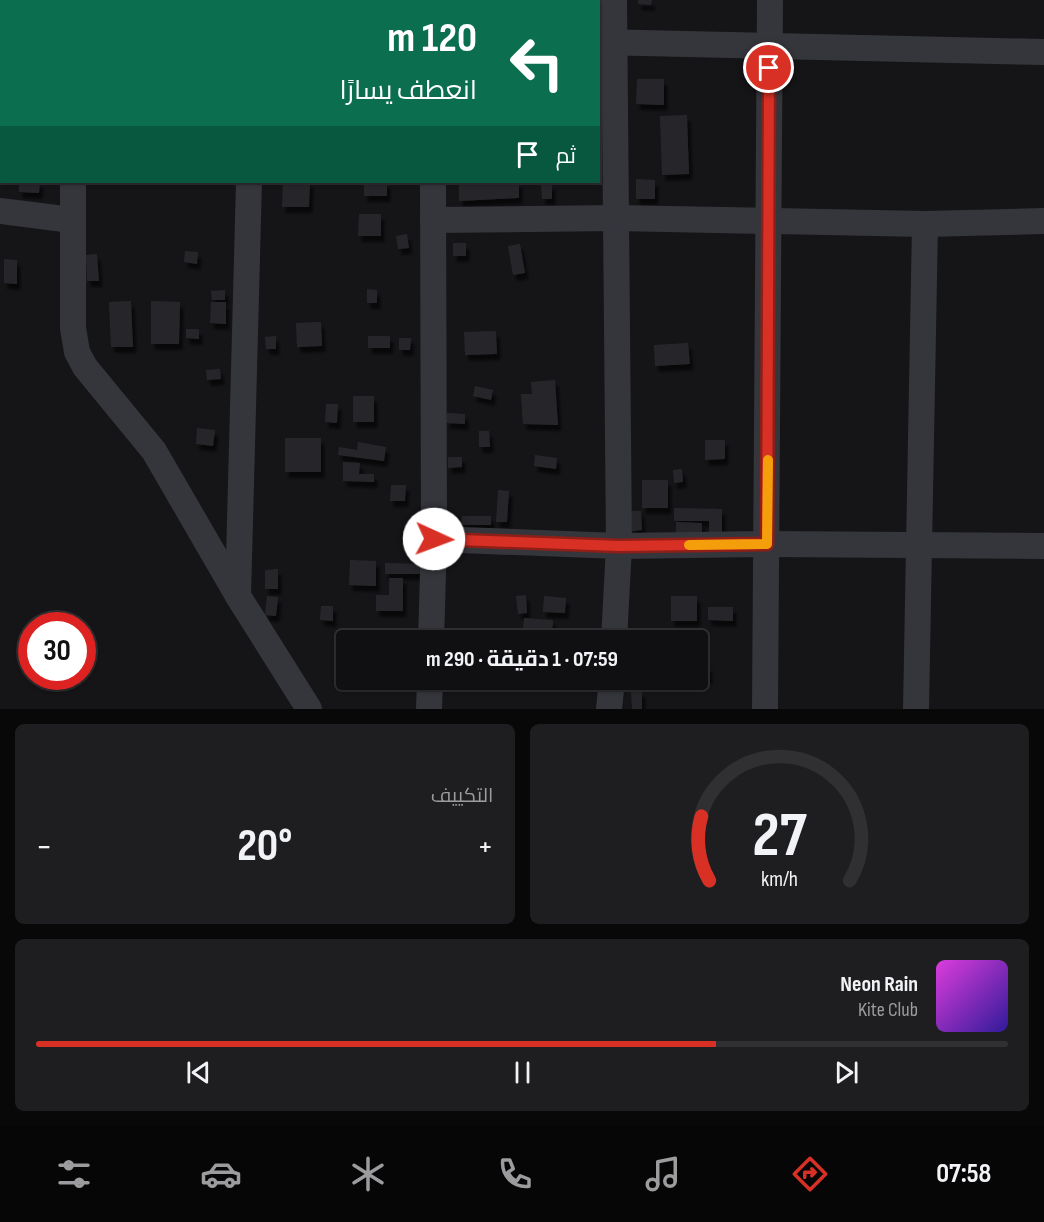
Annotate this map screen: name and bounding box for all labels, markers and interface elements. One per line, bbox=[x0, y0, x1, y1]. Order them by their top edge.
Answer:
text: 120 m bbox=[387, 13, 477, 64]
icon: left bbox=[498, 24, 576, 102]
pin bbox=[743, 42, 794, 93]
icon: arrive bbox=[752, 51, 785, 84]
text: انعطف يسارًا bbox=[340, 75, 477, 107]
icon: arrive bbox=[511, 138, 544, 171]
text: ثم bbox=[556, 143, 576, 170]
position arrow bbox=[402, 507, 466, 571]
speed limit sign: 30 bbox=[18, 612, 96, 690]
text: 07:59 · 1 دقيقة · 290 m bbox=[426, 646, 618, 673]
text: التكييف bbox=[431, 784, 494, 808]
text: 27 bbox=[752, 799, 807, 874]
text: 20° bbox=[237, 819, 292, 874]
text: − bbox=[36, 827, 52, 867]
text: + bbox=[477, 827, 494, 867]
text: km/h bbox=[761, 867, 798, 892]
text: Neon Rain bbox=[840, 971, 918, 998]
text: Kite Club bbox=[858, 998, 918, 1022]
icon: previous bbox=[182, 1056, 215, 1089]
icon: pause bbox=[506, 1056, 539, 1089]
icon: next bbox=[830, 1056, 863, 1089]
icon: filters bbox=[53, 1153, 95, 1195]
icon: car bbox=[200, 1153, 242, 1195]
icon: climate bbox=[347, 1153, 389, 1195]
icon: phone bbox=[494, 1153, 536, 1195]
icon: music bbox=[642, 1153, 684, 1195]
icon: directions bbox=[789, 1153, 831, 1195]
text: 07:58 bbox=[936, 1158, 991, 1190]

